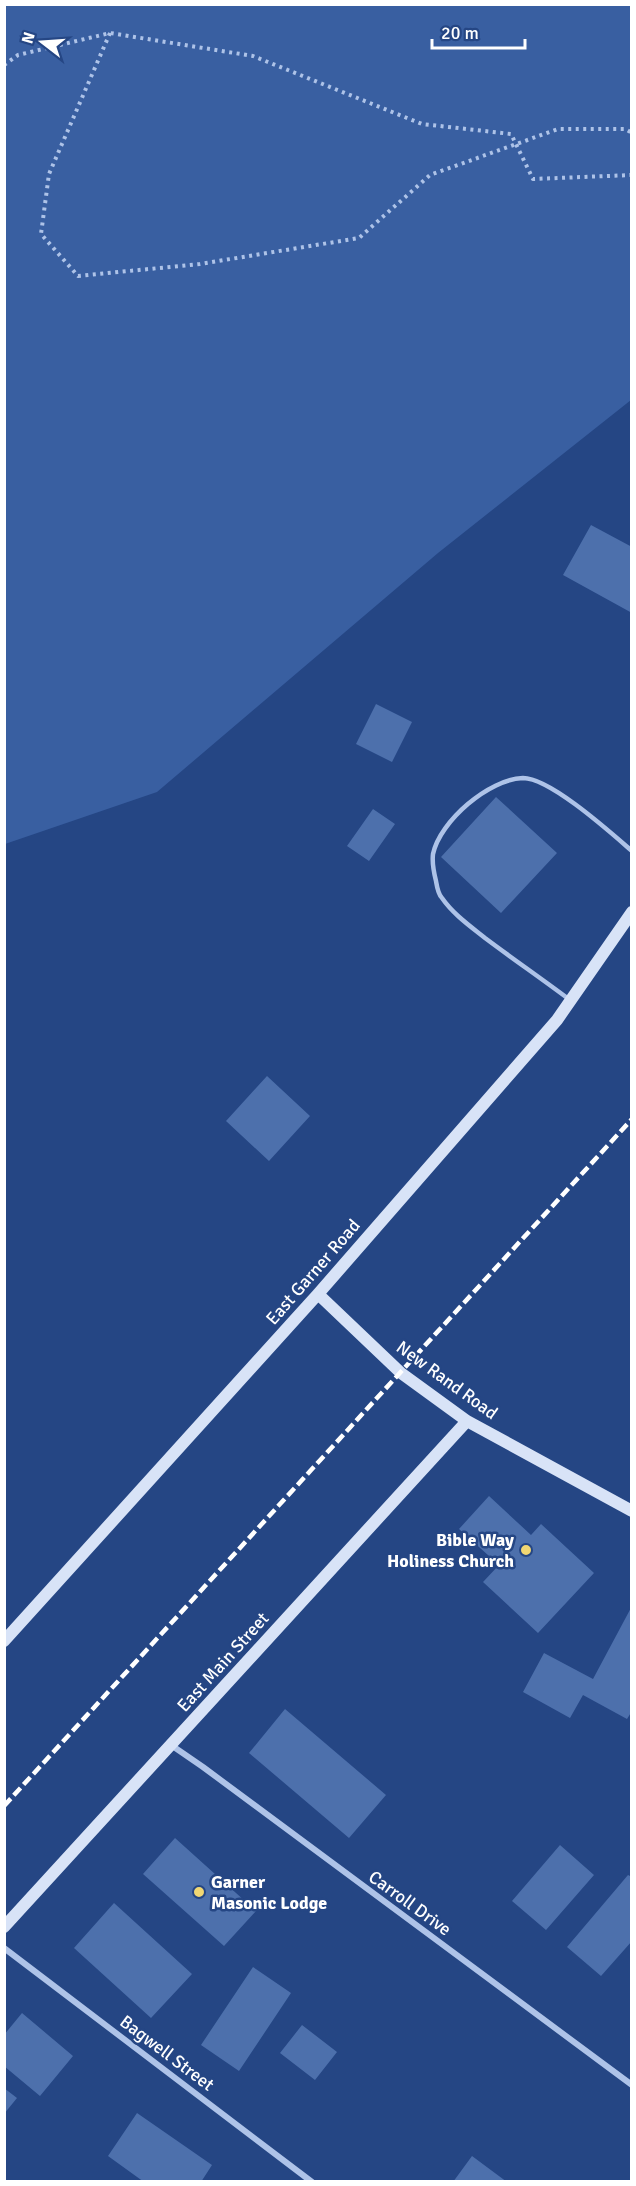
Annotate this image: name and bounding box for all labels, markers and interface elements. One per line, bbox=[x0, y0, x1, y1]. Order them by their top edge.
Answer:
north arrow bbox=[12, 12, 72, 72]
scale bar bbox=[432, 12, 525, 50]
text: 20 m bbox=[441, 22, 479, 44]
text: N bbox=[17, 30, 40, 46]
street label: East Garner Road bbox=[261, 1215, 365, 1329]
street label: New Rand Road bbox=[392, 1336, 502, 1424]
place label: Bible Way Holiness Church bbox=[387, 1529, 514, 1572]
marker: Bible Way Holiness Church bbox=[519, 1543, 533, 1557]
street label: East Main Street bbox=[172, 1608, 274, 1716]
street label: Carroll Drive bbox=[364, 1866, 456, 1940]
place label: Garner Masonic Lodge bbox=[211, 1871, 327, 1914]
marker: Garner Masonic Lodge bbox=[192, 1885, 206, 1899]
street label: Bagwell Street bbox=[115, 2010, 219, 2096]

